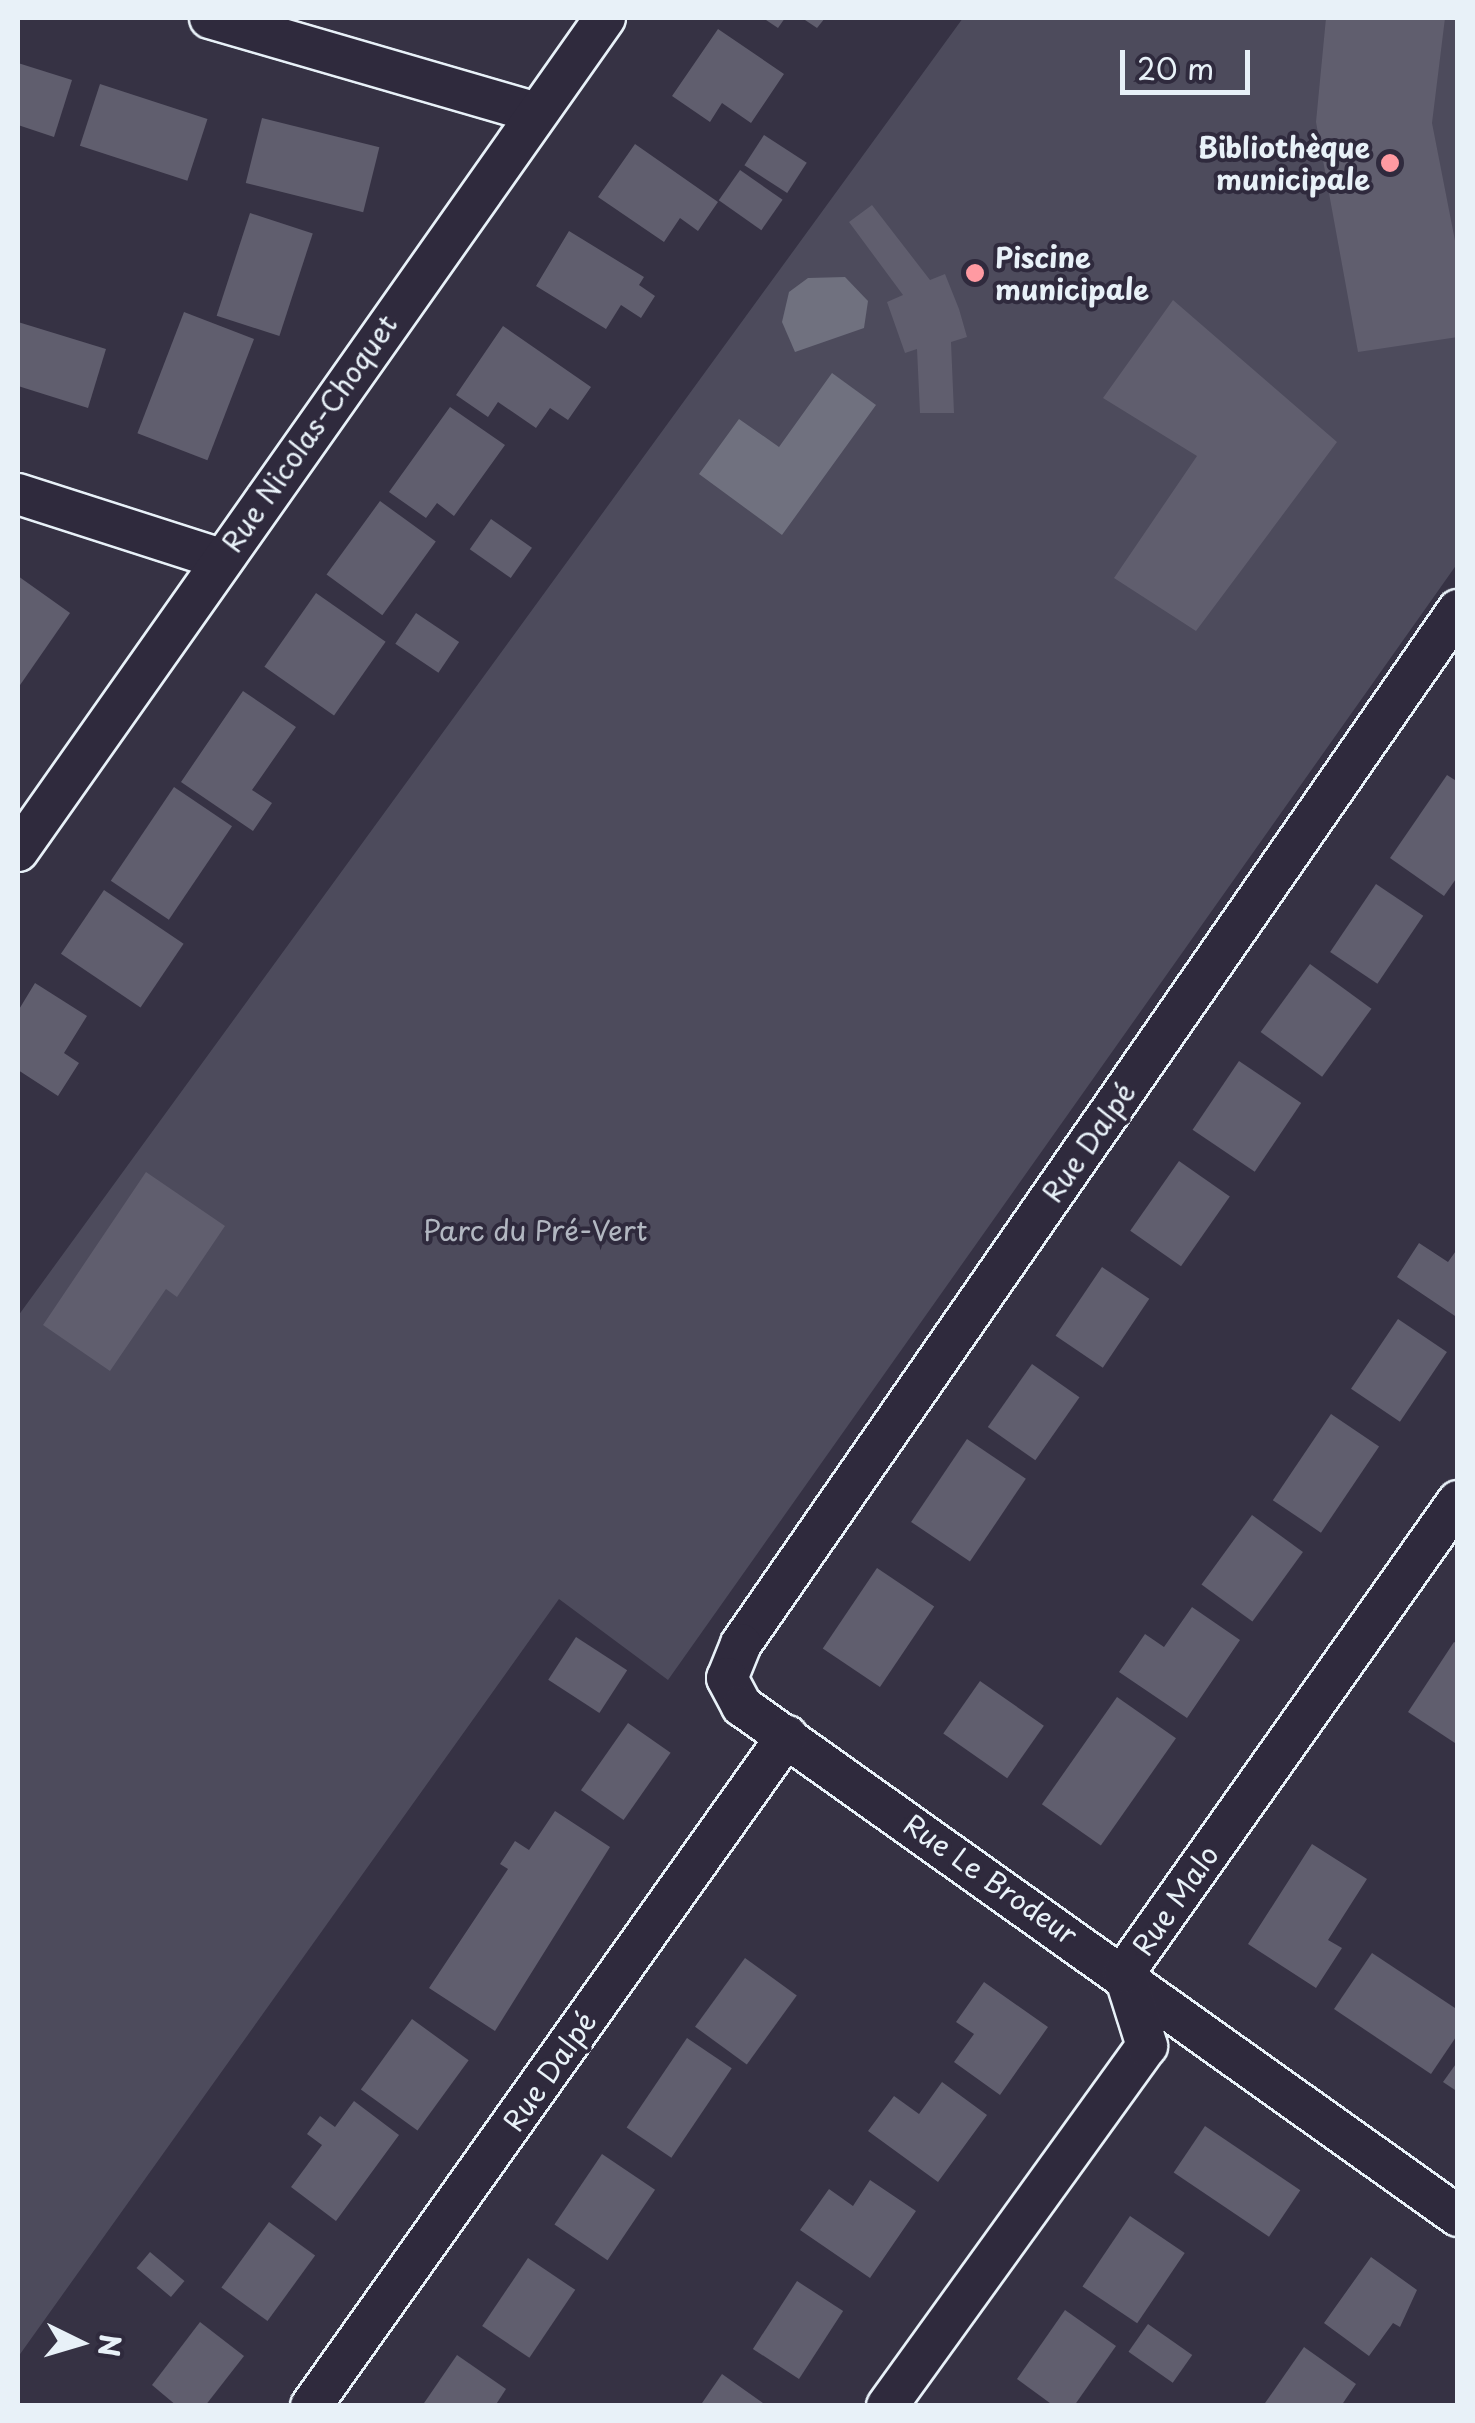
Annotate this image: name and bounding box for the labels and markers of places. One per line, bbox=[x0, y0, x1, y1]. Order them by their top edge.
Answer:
place label: Bibliothèque municipale bbox=[1198, 130, 1370, 196]
marker: Bibliothèque municipale bbox=[1379, 152, 1401, 174]
place label: Piscine municipale bbox=[995, 240, 1149, 306]
marker: Piscine municipale bbox=[964, 262, 986, 284]

